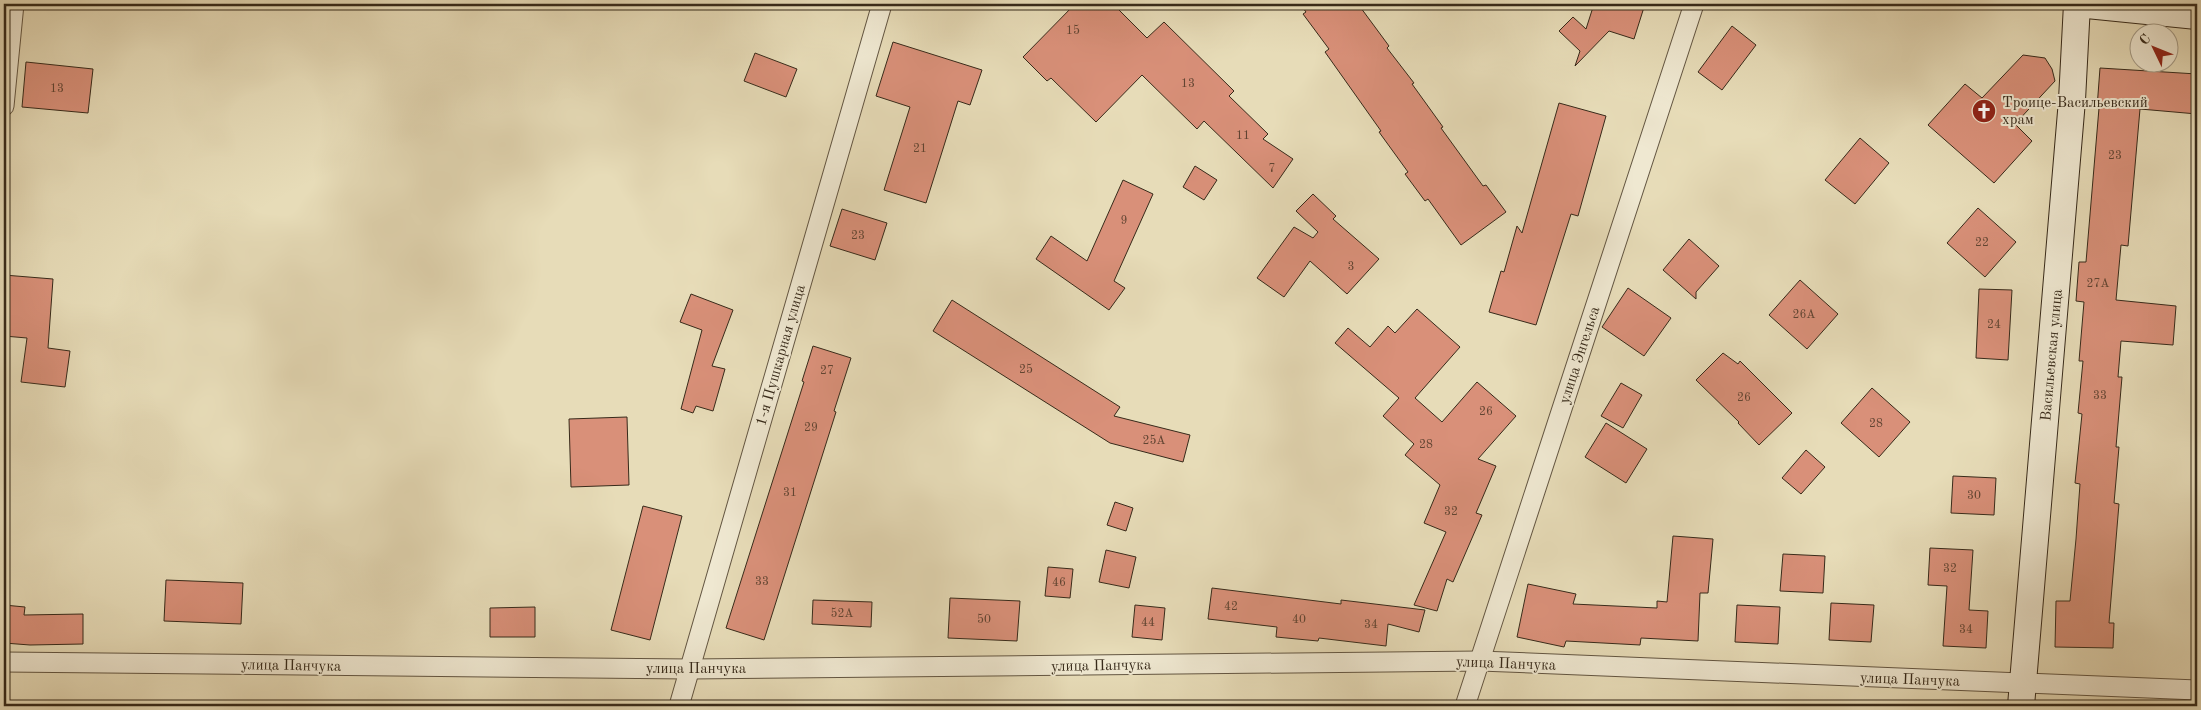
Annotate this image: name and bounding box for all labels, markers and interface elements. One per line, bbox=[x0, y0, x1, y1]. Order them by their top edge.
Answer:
north arrow bbox=[2128, 22, 2178, 72]
house number: 15 bbox=[1066, 24, 1080, 37]
text: С bbox=[2137, 32, 2153, 48]
house number: 13 bbox=[1181, 78, 1195, 90]
house number: 13 bbox=[50, 83, 64, 95]
place label: Троице-Васильевский храм bbox=[2002, 96, 2148, 128]
church icon: Троице-Васильевский храм bbox=[1971, 98, 1997, 124]
house number: 11 bbox=[1236, 130, 1250, 142]
house number: 21 bbox=[913, 143, 927, 155]
house number: 23 bbox=[2108, 150, 2122, 162]
house number: 7 bbox=[1269, 163, 1275, 175]
house number: 9 bbox=[1121, 215, 1127, 227]
house number: 23 bbox=[851, 230, 865, 242]
house number: 22 bbox=[1975, 237, 1989, 249]
house number: 3 bbox=[1348, 261, 1354, 273]
house number: 27А bbox=[2086, 278, 2110, 290]
street label: 1-я Пушкарная улица bbox=[754, 283, 809, 428]
street label: Васильевская улица bbox=[2039, 288, 2066, 422]
street label: улица Энгельса bbox=[1558, 304, 1603, 406]
house number: 26А bbox=[1792, 309, 1816, 321]
house number: 24 bbox=[1987, 319, 2001, 331]
house number: 25 bbox=[1019, 363, 1033, 376]
house number: 27 bbox=[820, 365, 834, 377]
house number: 33 bbox=[2093, 390, 2107, 402]
house number: 26 bbox=[1737, 392, 1751, 404]
house number: 26 bbox=[1479, 406, 1493, 418]
house number: 28 bbox=[1869, 418, 1883, 430]
house number: 29 bbox=[804, 422, 818, 434]
house number: 25А bbox=[1142, 434, 1166, 447]
house number: 28 bbox=[1419, 439, 1433, 451]
house number: 31 bbox=[783, 487, 797, 499]
house number: 30 bbox=[1967, 490, 1981, 502]
house number: 32 bbox=[1444, 506, 1458, 518]
house number: 32 bbox=[1943, 563, 1957, 575]
house number: 33 bbox=[755, 576, 769, 588]
house number: 46 bbox=[1052, 577, 1066, 589]
house number: 42 bbox=[1224, 601, 1238, 613]
house number: 52А bbox=[830, 607, 854, 620]
house number: 50 bbox=[977, 613, 991, 626]
house number: 40 bbox=[1292, 614, 1306, 626]
house number: 44 bbox=[1141, 617, 1155, 629]
house number: 34 bbox=[1364, 619, 1378, 631]
house number: 34 bbox=[1959, 624, 1973, 636]
street label: улица Панчука bbox=[1456, 655, 1557, 674]
street label: улица Панчука bbox=[241, 658, 342, 675]
street label: улица Панчука bbox=[1051, 658, 1152, 675]
street label: улица Панчука bbox=[646, 662, 747, 677]
street label: улица Панчука bbox=[1860, 671, 1961, 690]

